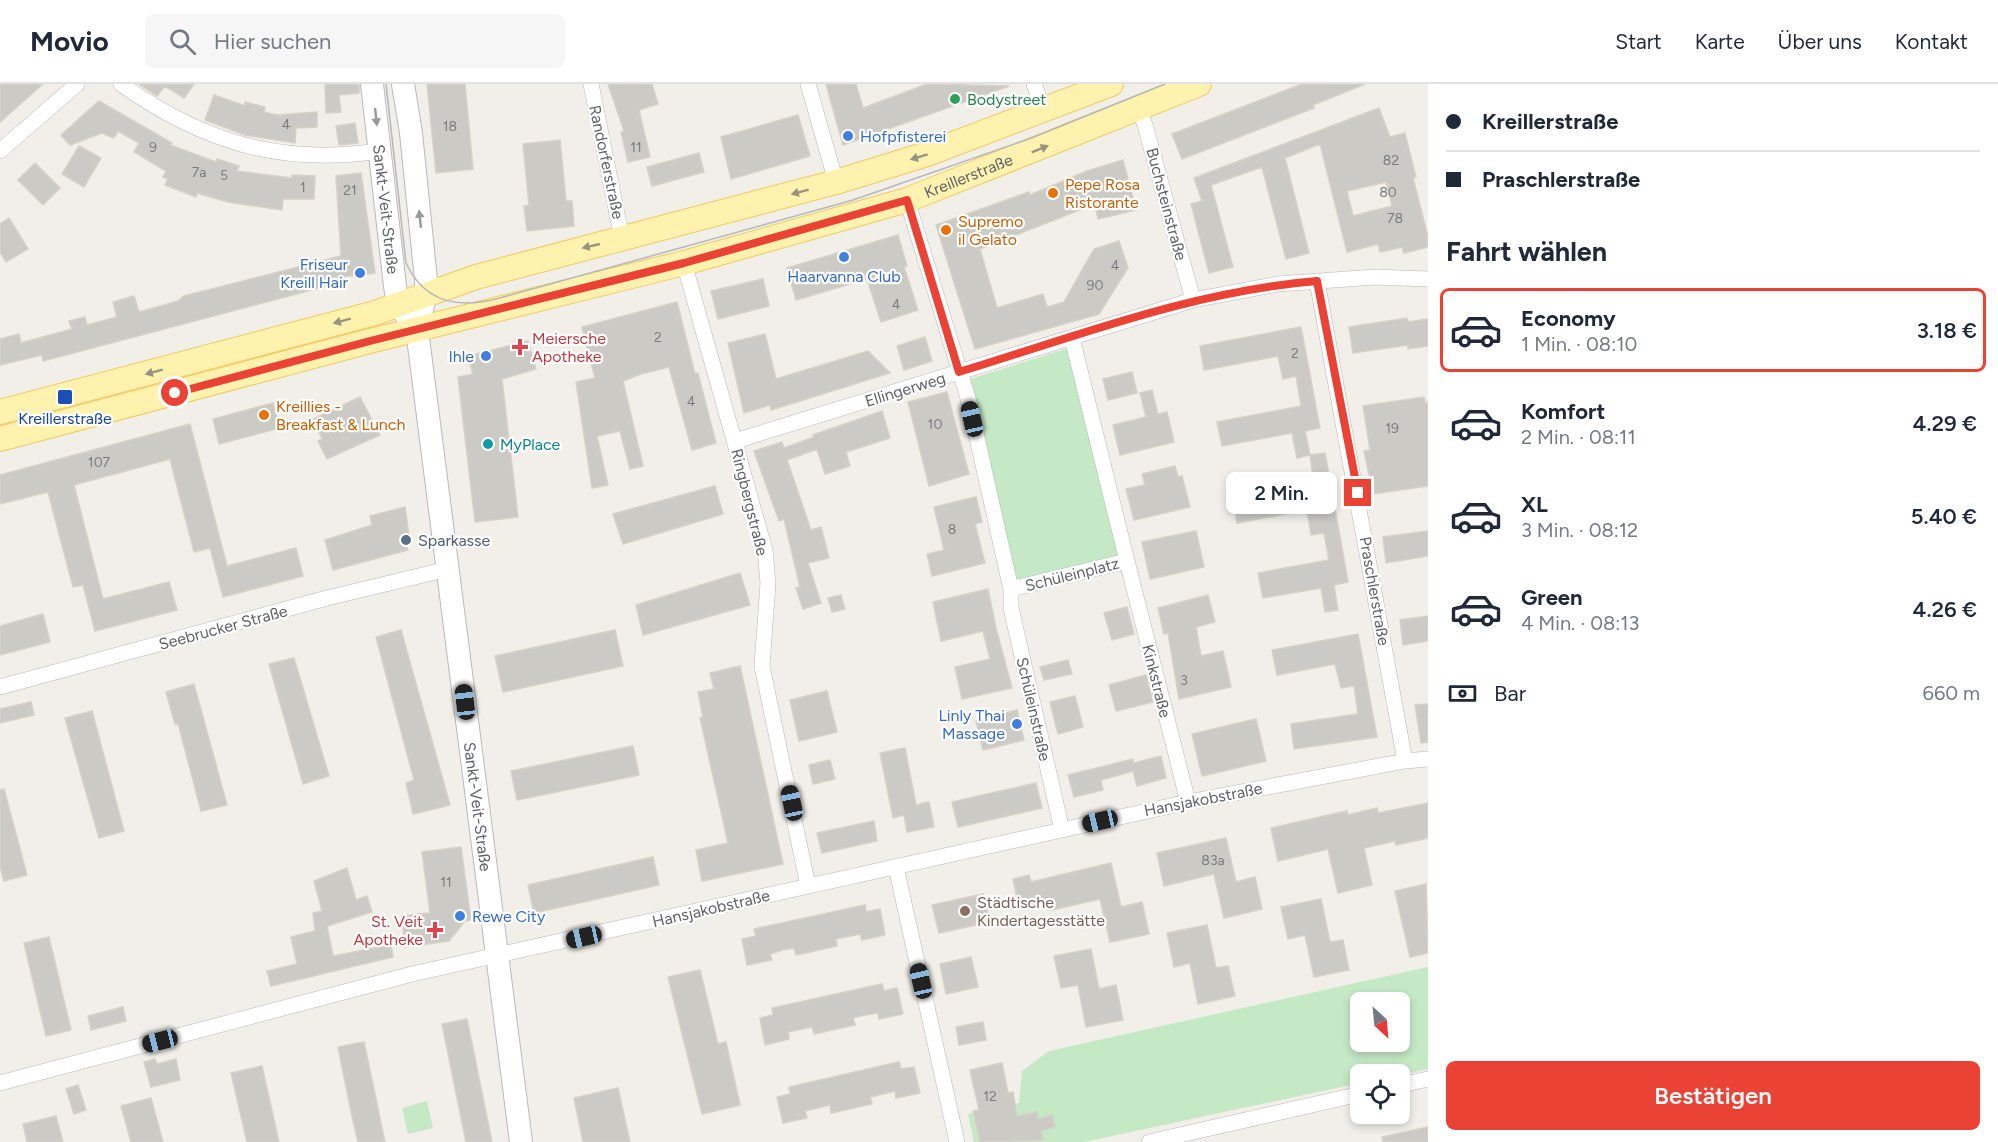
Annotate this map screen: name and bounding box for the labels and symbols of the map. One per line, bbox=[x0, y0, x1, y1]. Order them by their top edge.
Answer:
place label: Bodystreet bbox=[967, 90, 1046, 109]
marker: Bodystreet bbox=[948, 92, 962, 106]
street label: Randorferstraße bbox=[585, 103, 628, 221]
one-way arrow bbox=[371, 108, 380, 127]
house number: 4 bbox=[282, 116, 291, 133]
house number: 18 bbox=[443, 118, 457, 135]
place label: Hofpfisterei bbox=[860, 127, 946, 146]
marker: Hofpfisterei bbox=[841, 129, 855, 143]
house number: 9 bbox=[149, 139, 157, 156]
house number: 11 bbox=[630, 139, 642, 156]
street label: Sankt-Veit-Straße bbox=[369, 143, 403, 275]
one-way arrow bbox=[1031, 144, 1049, 154]
street label: Buchsteinstraße bbox=[1142, 146, 1191, 263]
street label: Kreillerstraße bbox=[921, 150, 1016, 202]
house number: 82 bbox=[1383, 152, 1399, 169]
one-way arrow bbox=[910, 153, 928, 162]
house number: 7a bbox=[192, 164, 206, 181]
house number: 5 bbox=[220, 167, 228, 184]
place label: Pepe Rosa Ristorante bbox=[1065, 175, 1140, 212]
house number: 1 bbox=[300, 179, 306, 196]
house number: 21 bbox=[343, 182, 357, 199]
house number: 80 bbox=[1379, 184, 1397, 201]
marker: Pepe Rosa Ristorante bbox=[1046, 186, 1060, 200]
one-way arrow bbox=[791, 188, 809, 197]
one-way arrow bbox=[415, 210, 425, 229]
house number: 78 bbox=[1387, 210, 1403, 227]
place label: Supremo il Gelato bbox=[958, 212, 1023, 249]
marker: Supremo il Gelato bbox=[939, 223, 953, 237]
one-way arrow bbox=[582, 242, 600, 252]
marker: Haarvanna Club bbox=[837, 250, 851, 264]
place label: Friseur Kreill Hair bbox=[280, 255, 349, 292]
house number: 4 bbox=[1111, 257, 1120, 274]
marker: Friseur Kreill Hair bbox=[353, 266, 367, 280]
place label: Haarvanna Club bbox=[787, 267, 901, 286]
house number: 90 bbox=[1087, 277, 1103, 294]
house number: 4 bbox=[892, 296, 901, 313]
one-way arrow bbox=[333, 317, 351, 327]
place label: Meiersche Apotheke bbox=[532, 329, 606, 366]
house number: 2 bbox=[654, 329, 662, 346]
marker: Meiersche Apotheke bbox=[513, 340, 527, 354]
house number: 2 bbox=[1291, 345, 1299, 362]
place label: Ihle bbox=[448, 347, 474, 366]
marker: Ihle bbox=[479, 349, 493, 363]
one-way arrow bbox=[144, 367, 163, 377]
street label: Ellingerweg bbox=[863, 368, 948, 411]
route start bbox=[161, 379, 188, 406]
marker: Kreillerstraße bbox=[56, 388, 74, 406]
house number: 4 bbox=[687, 393, 696, 410]
place label: Kreillies - Breakfast & Lunch bbox=[276, 397, 405, 434]
car bbox=[959, 399, 985, 439]
marker: Kreillies - Breakfast & Lunch bbox=[257, 408, 271, 422]
place label: Kreillerstraße bbox=[18, 409, 112, 428]
house number: 10 bbox=[928, 416, 942, 433]
house number: 19 bbox=[1385, 420, 1399, 437]
place label: MyPlace bbox=[500, 435, 561, 454]
marker: MyPlace bbox=[481, 437, 495, 451]
street label: Ringbergstraße bbox=[727, 447, 772, 558]
house number: 107 bbox=[88, 454, 111, 471]
callout: 2 Min. bbox=[1226, 472, 1337, 514]
route end bbox=[1344, 479, 1371, 506]
house number: 8 bbox=[948, 521, 956, 538]
place label: Sparkasse bbox=[418, 531, 491, 550]
marker: Sparkasse bbox=[399, 533, 413, 547]
street label: Praschlerstraße bbox=[1356, 535, 1393, 647]
street label: Schüleinplatz bbox=[1023, 554, 1121, 595]
street label: Seebrucker Straße bbox=[157, 601, 290, 654]
street label: Kinkstraße bbox=[1138, 642, 1175, 720]
street label: Schüleinstraße bbox=[1012, 655, 1055, 763]
house number: 3 bbox=[1180, 672, 1188, 689]
car bbox=[454, 683, 476, 721]
place label: Linly Thai Massage bbox=[939, 706, 1005, 743]
marker: Linly Thai Massage bbox=[1010, 717, 1024, 731]
street label: Sankt-Veit-Straße bbox=[460, 741, 495, 873]
street label: Hansjakobstraße bbox=[1142, 779, 1264, 820]
car bbox=[779, 784, 805, 822]
car bbox=[1080, 808, 1120, 834]
house number: 83a bbox=[1201, 852, 1225, 869]
house number: 11 bbox=[440, 874, 452, 891]
street label: Hansjakobstraße bbox=[650, 886, 772, 931]
place label: Städtische Kindertagesstätte bbox=[977, 893, 1105, 930]
marker: Städtische Kindertagesstätte bbox=[958, 904, 972, 918]
place label: Rewe City bbox=[472, 907, 546, 926]
marker: Rewe City bbox=[453, 909, 467, 923]
place label: St. Veit Apotheke bbox=[353, 912, 423, 949]
marker: St. Veit Apotheke bbox=[428, 923, 442, 937]
car bbox=[564, 924, 604, 950]
car bbox=[908, 961, 934, 1001]
north arrow bbox=[1350, 992, 1410, 1052]
car bbox=[140, 1028, 180, 1054]
house number: 12 bbox=[983, 1088, 997, 1105]

